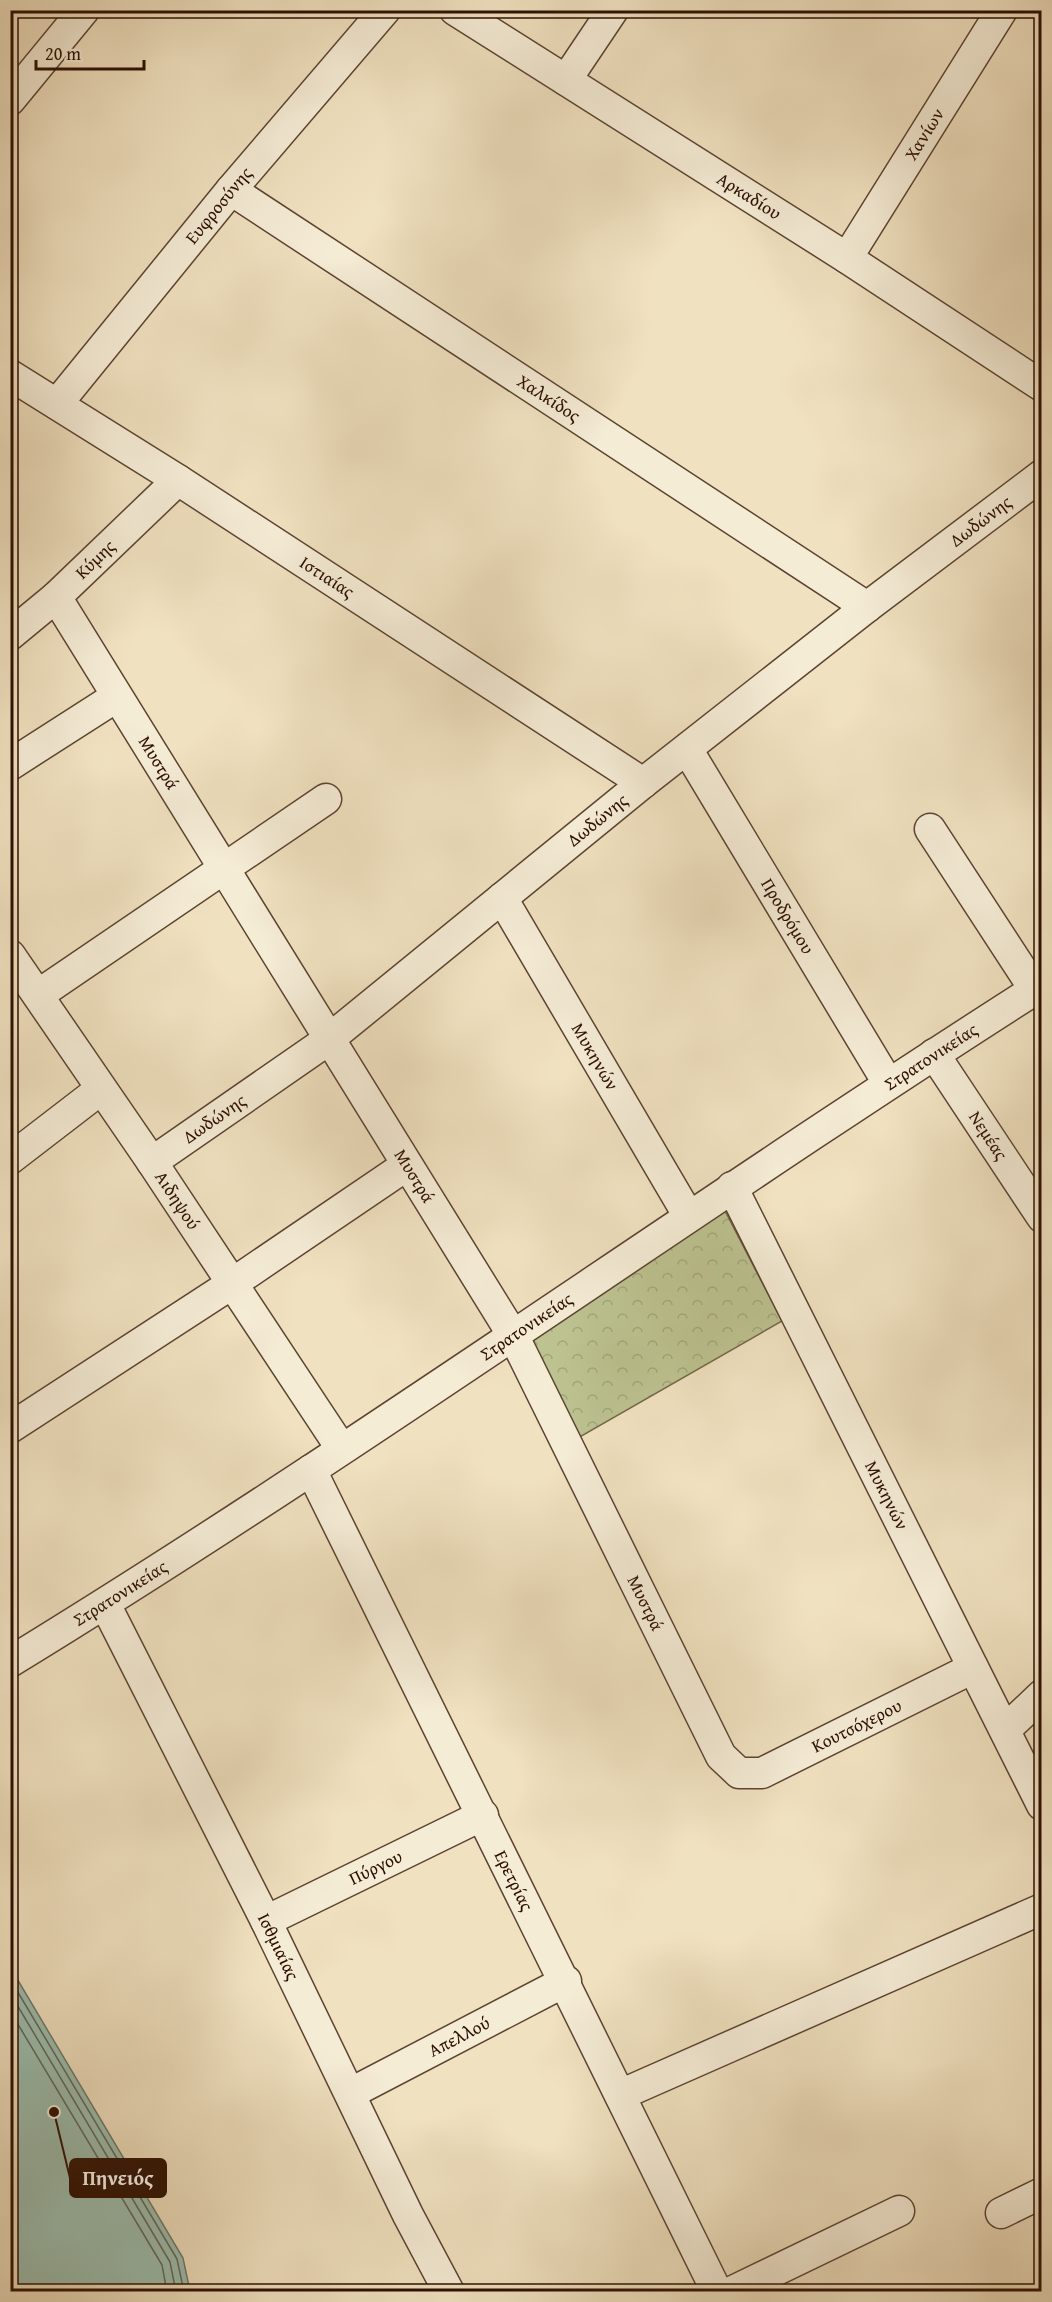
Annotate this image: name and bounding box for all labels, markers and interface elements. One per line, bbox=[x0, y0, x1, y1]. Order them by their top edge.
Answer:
scale bar bbox=[36, 33, 144, 71]
text: 20 m bbox=[45, 40, 81, 67]
street label: Χανίων bbox=[897, 102, 951, 165]
street label: Ευφροσύνης bbox=[178, 160, 259, 250]
street label: Αρκαδίου bbox=[712, 165, 787, 226]
street label: Χαλκίδος bbox=[512, 367, 586, 429]
street label: Δωδώνης bbox=[944, 488, 1017, 553]
street label: Κύμης bbox=[69, 533, 121, 585]
street label: Ιστιαίας bbox=[295, 549, 360, 605]
street label: Μυστρά bbox=[132, 730, 186, 795]
street label: Δωδώνης bbox=[561, 786, 634, 853]
street label: Προδρόμου bbox=[755, 873, 821, 959]
street label: Στρατονικείας bbox=[878, 1016, 983, 1097]
street label: Μυκηνών bbox=[565, 1017, 626, 1095]
street label: Δωδώνης bbox=[177, 1087, 252, 1150]
street label: Νεμέας bbox=[962, 1105, 1015, 1166]
street label: Μυστρά bbox=[388, 1144, 442, 1208]
street label: Αιδηψού bbox=[148, 1165, 207, 1235]
street label: Στρατονικείας bbox=[474, 1285, 578, 1367]
street label: Μυκηνών bbox=[858, 1456, 916, 1535]
street label: Στρατονικείας bbox=[68, 1553, 173, 1633]
street label: Μυστρά bbox=[621, 1570, 671, 1636]
street label: Κουτσόχερου bbox=[807, 1692, 906, 1759]
street label: Πύργου bbox=[344, 1842, 407, 1892]
street label: Ερετρίας bbox=[488, 1845, 541, 1916]
street label: Ισθμιαίας bbox=[251, 1908, 307, 1985]
street label: Απελλού bbox=[423, 2009, 495, 2064]
callout: Πηνειός bbox=[70, 2159, 166, 2197]
text: Πηνειός bbox=[82, 2163, 154, 2192]

